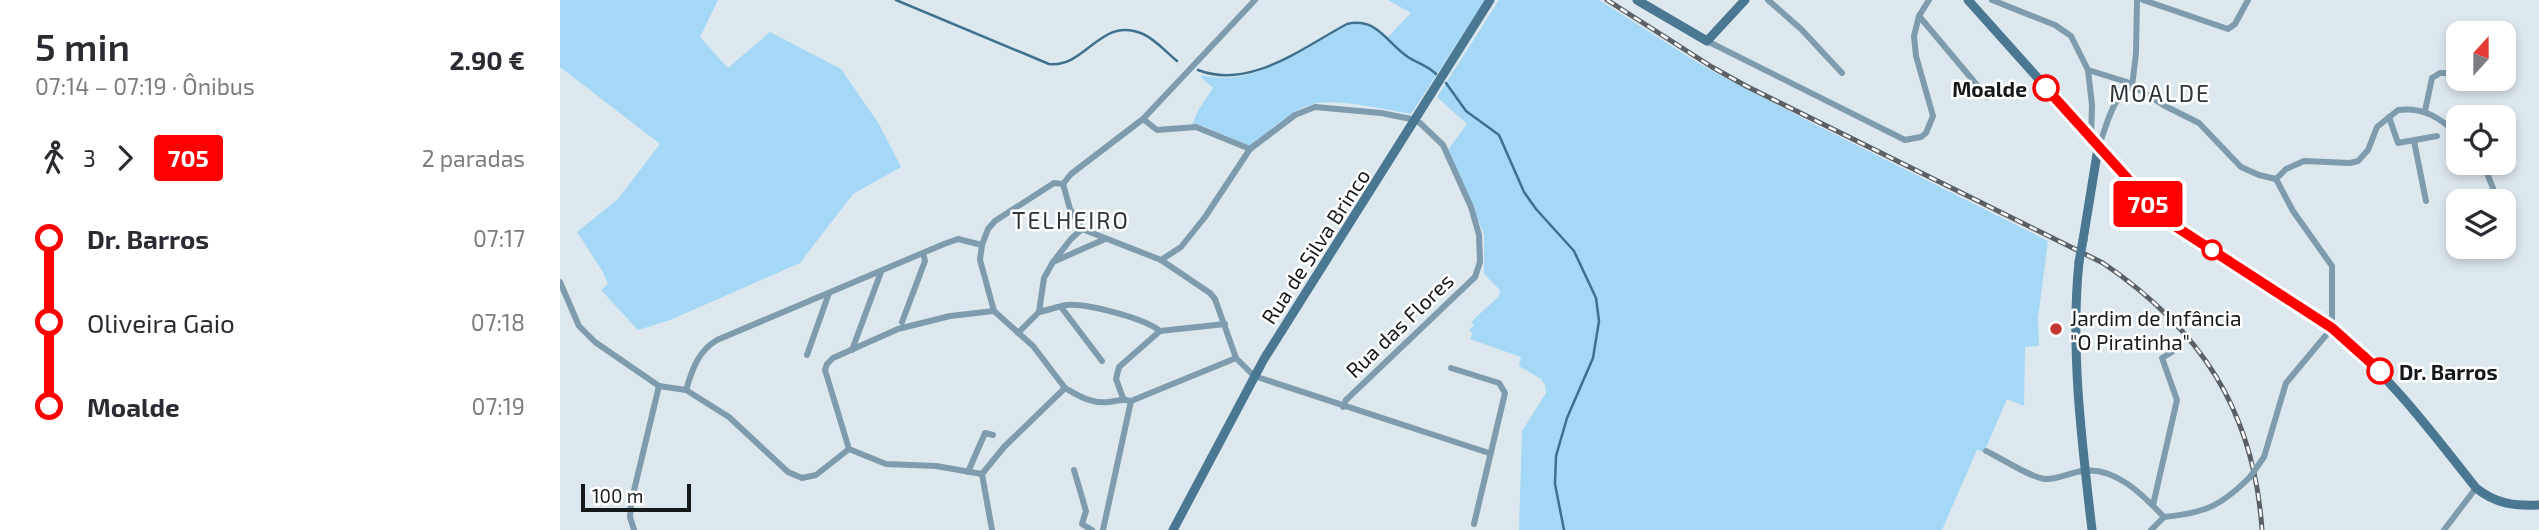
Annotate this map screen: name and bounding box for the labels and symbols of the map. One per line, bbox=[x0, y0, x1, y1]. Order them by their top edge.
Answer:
north arrow bbox=[2446, 21, 2516, 91]
marker: Moalde bbox=[2033, 75, 2059, 101]
place label: Moalde bbox=[1952, 76, 2027, 101]
district label: MOALDE bbox=[2109, 79, 2211, 107]
street label: Rua de Silva Brinco bbox=[1255, 164, 1375, 328]
line badge: 705 bbox=[2108, 181, 2188, 227]
district label: TELHEIRO bbox=[1012, 206, 1130, 234]
unlabelled marker bbox=[2202, 240, 2222, 260]
street label: Rua das Flores bbox=[1340, 268, 1458, 382]
place label: Jardim de Infância "O Piratinha" bbox=[2070, 305, 2242, 354]
marker: Jardim de Infância "O Piratinha" bbox=[2048, 321, 2064, 337]
marker: Dr. Barros bbox=[2367, 358, 2393, 384]
place label: Dr. Barros bbox=[2399, 359, 2498, 384]
scale bar bbox=[581, 481, 691, 513]

